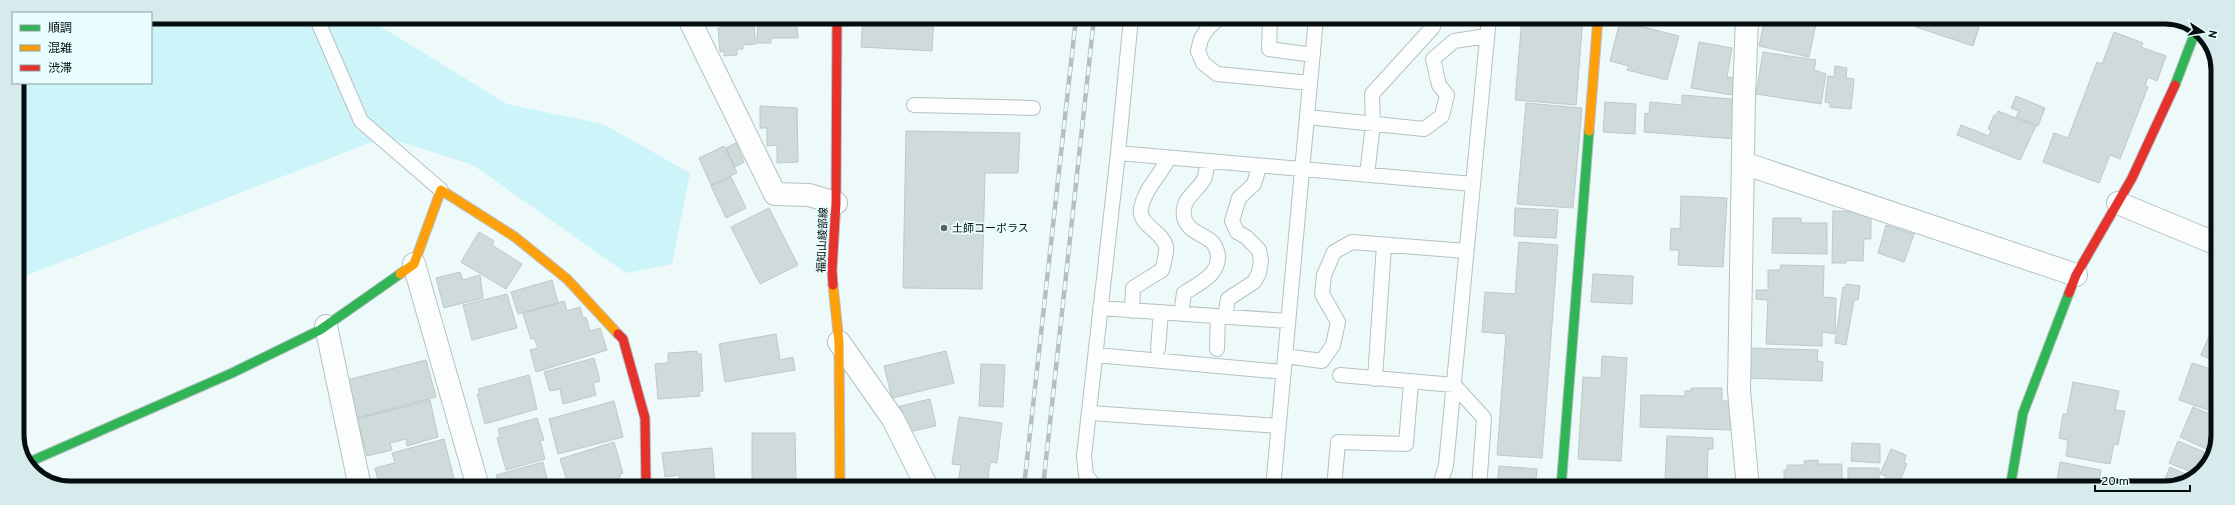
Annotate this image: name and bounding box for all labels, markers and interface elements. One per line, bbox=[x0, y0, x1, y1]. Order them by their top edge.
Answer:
legend bbox=[12, 12, 152, 84]
north arrow bbox=[2183, 12, 2223, 52]
text: 順調 bbox=[48, 21, 72, 37]
text: N bbox=[2204, 29, 2219, 39]
text: 混雑 bbox=[48, 41, 72, 57]
text: 渋滞 bbox=[48, 61, 72, 77]
street label: 福知山綾部線 bbox=[815, 207, 831, 273]
place label: 土師コーポラス bbox=[952, 222, 1029, 236]
marker: 土師コーポラス bbox=[939, 223, 949, 233]
scale bar bbox=[2095, 467, 2190, 493]
text: 20 m bbox=[2101, 474, 2129, 490]

